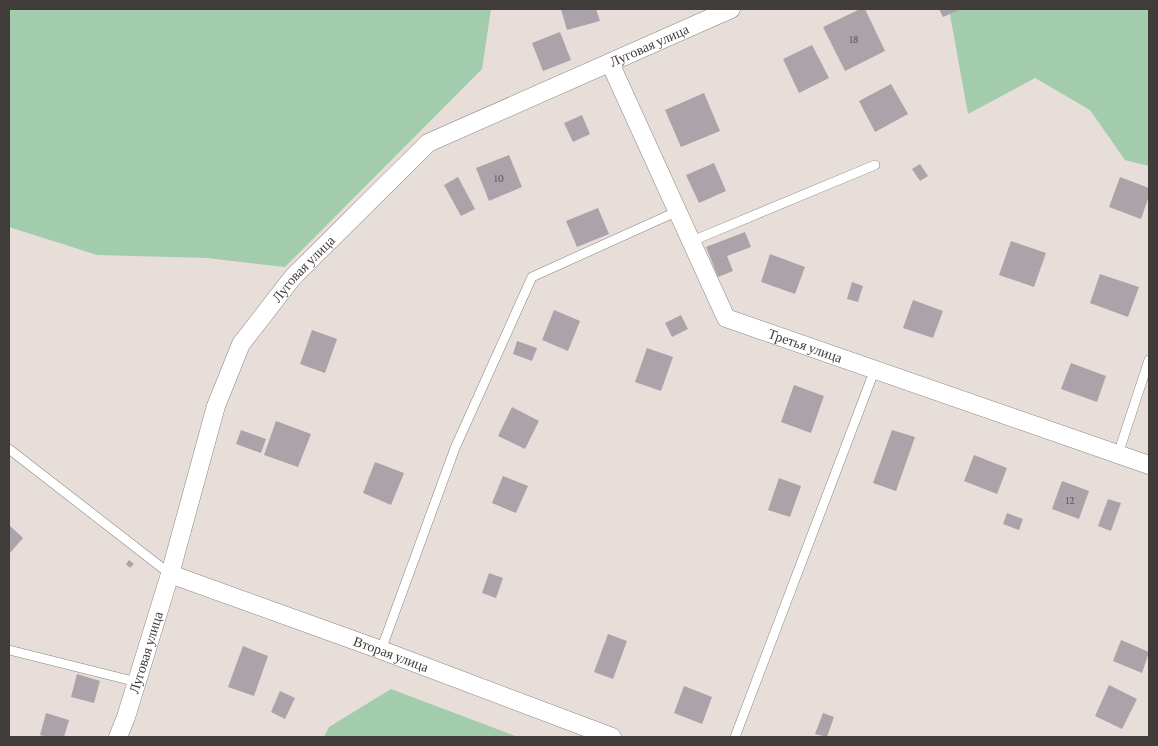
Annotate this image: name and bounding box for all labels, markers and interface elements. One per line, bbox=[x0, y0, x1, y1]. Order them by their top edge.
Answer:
street label: Луговая улица bbox=[607, 20, 692, 70]
house number: 18 bbox=[849, 33, 859, 45]
house number: 10 bbox=[494, 172, 504, 184]
street label: Луговая улица bbox=[269, 232, 339, 305]
street label: Третья улица bbox=[766, 325, 845, 366]
house number: 12 bbox=[1066, 494, 1074, 506]
street label: Луговая улица bbox=[126, 609, 166, 695]
street label: Вторая улица bbox=[351, 633, 432, 675]

